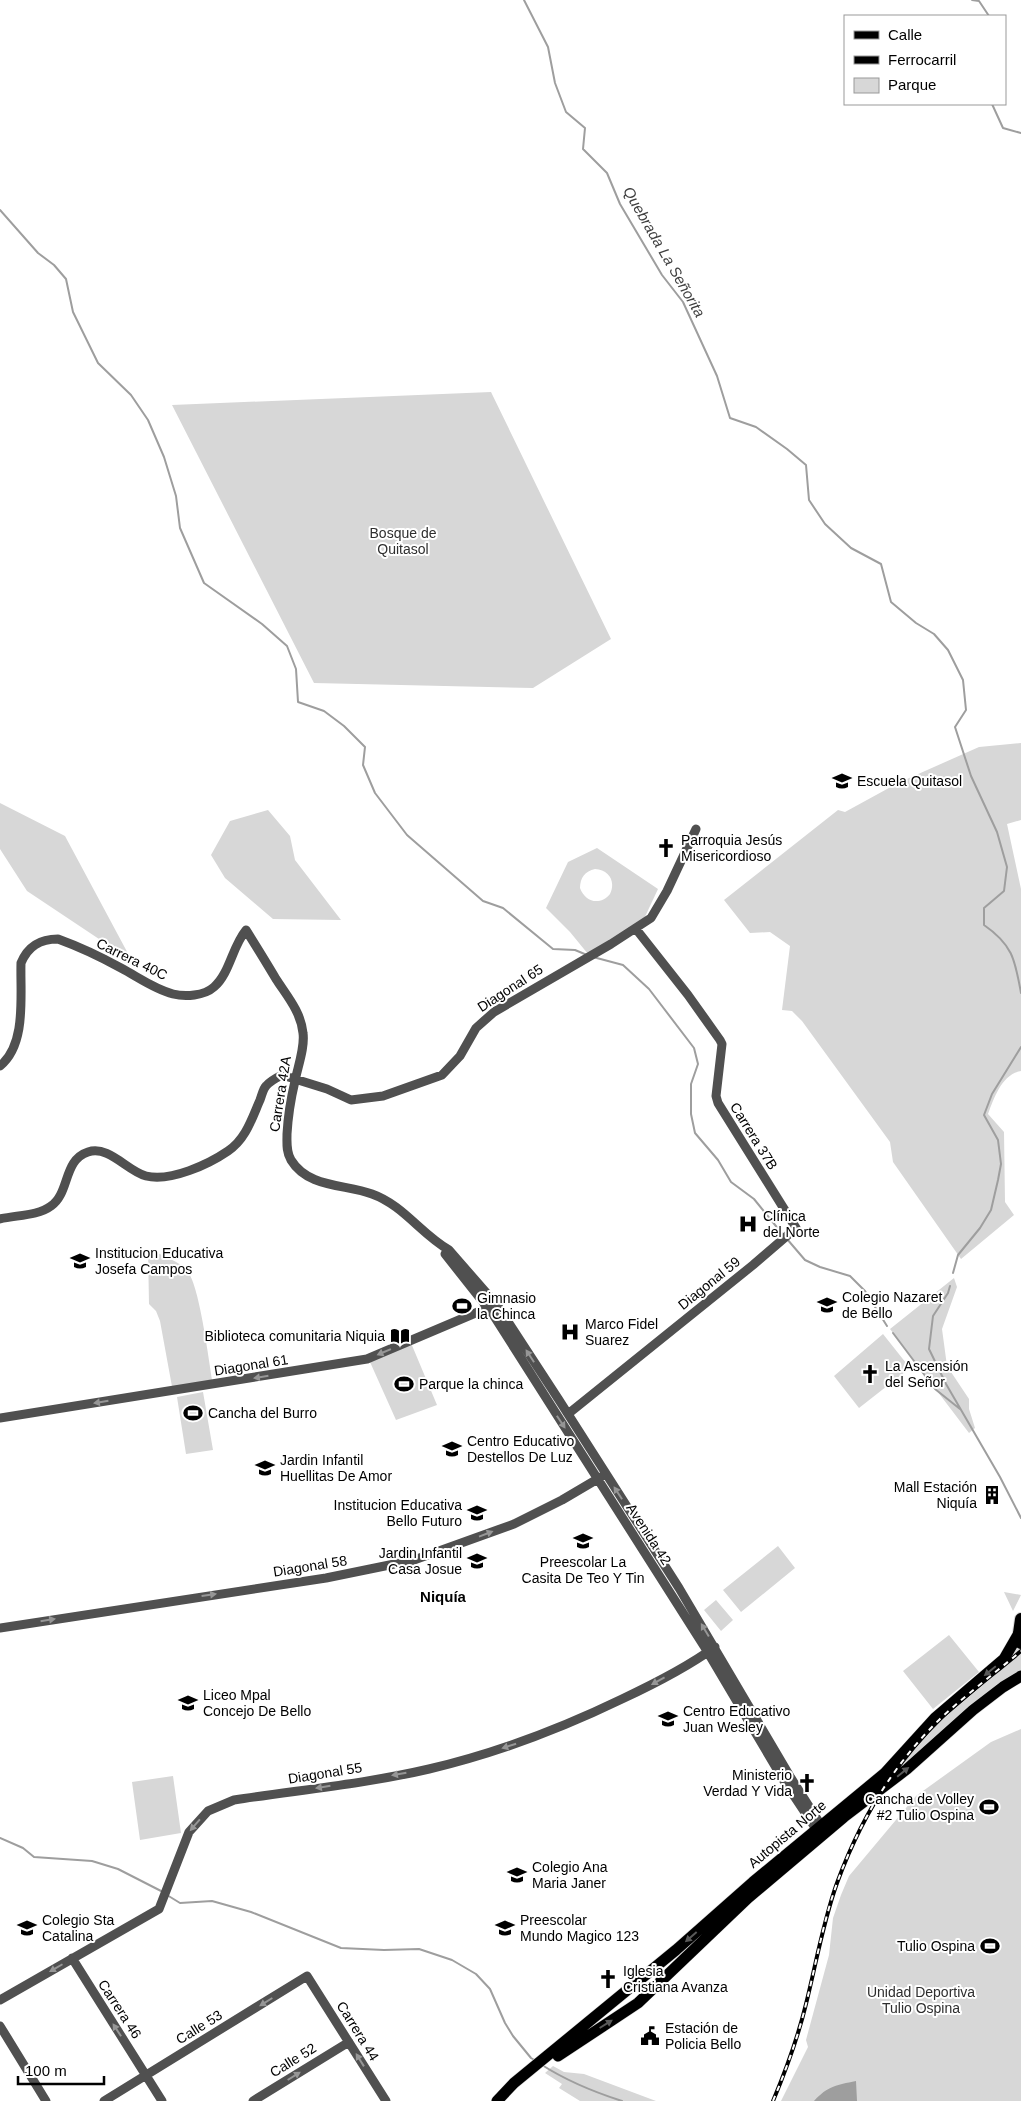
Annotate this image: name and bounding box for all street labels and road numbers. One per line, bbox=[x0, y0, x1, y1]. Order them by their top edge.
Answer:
street label: Carrera 40C bbox=[94, 935, 170, 983]
street label: Diagonal 65 bbox=[474, 961, 546, 1015]
street label: Carrera 42A bbox=[266, 1054, 294, 1133]
street label: Carrera 37B bbox=[727, 1099, 781, 1173]
street label: Diagonal 59 bbox=[675, 1253, 743, 1313]
street label: Diagonal 61 bbox=[213, 1351, 289, 1379]
street label: Avenida 42 bbox=[623, 1500, 675, 1568]
street label: Diagonal 58 bbox=[272, 1552, 348, 1580]
street label: Diagonal 55 bbox=[287, 1759, 363, 1787]
street label: Autopista Norte bbox=[745, 1797, 829, 1871]
street label: Carrera 46 bbox=[95, 1977, 145, 2042]
street label: Carrera 44 bbox=[333, 1998, 383, 2064]
street label: Calle 53 bbox=[173, 2006, 225, 2047]
street label: Calle 52 bbox=[267, 2039, 319, 2080]

